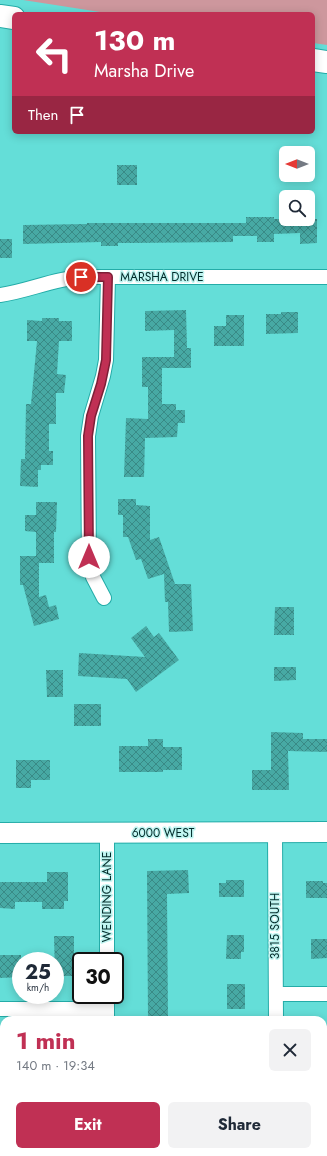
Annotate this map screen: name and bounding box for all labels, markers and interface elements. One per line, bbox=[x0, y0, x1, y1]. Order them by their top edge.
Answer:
text: 130 m bbox=[94, 20, 176, 61]
icon: left bbox=[28, 28, 80, 80]
text: Marsha Drive bbox=[94, 58, 194, 84]
text: Then bbox=[28, 104, 58, 126]
icon: arrive bbox=[66, 104, 88, 126]
north arrow bbox=[279, 146, 315, 182]
map controls bbox=[279, 146, 315, 226]
button: search bbox=[279, 190, 315, 226]
pin bbox=[64, 260, 98, 294]
icon: arrive bbox=[70, 266, 92, 288]
street label: MARSHA DRIVE bbox=[120, 268, 204, 286]
position arrow bbox=[68, 536, 110, 578]
street label: 6000 WEST bbox=[132, 824, 195, 842]
street label: WENDING LANE bbox=[98, 852, 116, 942]
street label: 3815 SOUTH bbox=[266, 893, 284, 959]
speed limit sign: 30 bbox=[72, 952, 124, 1004]
text: 25 bbox=[25, 958, 51, 987]
text: km/h bbox=[27, 980, 49, 995]
text: 1 min bbox=[16, 1023, 76, 1058]
button: close bbox=[269, 1029, 311, 1071]
text: 140 m · 19:34 bbox=[16, 1056, 95, 1075]
button: Exit bbox=[16, 1102, 160, 1148]
button: Share bbox=[168, 1102, 311, 1148]

